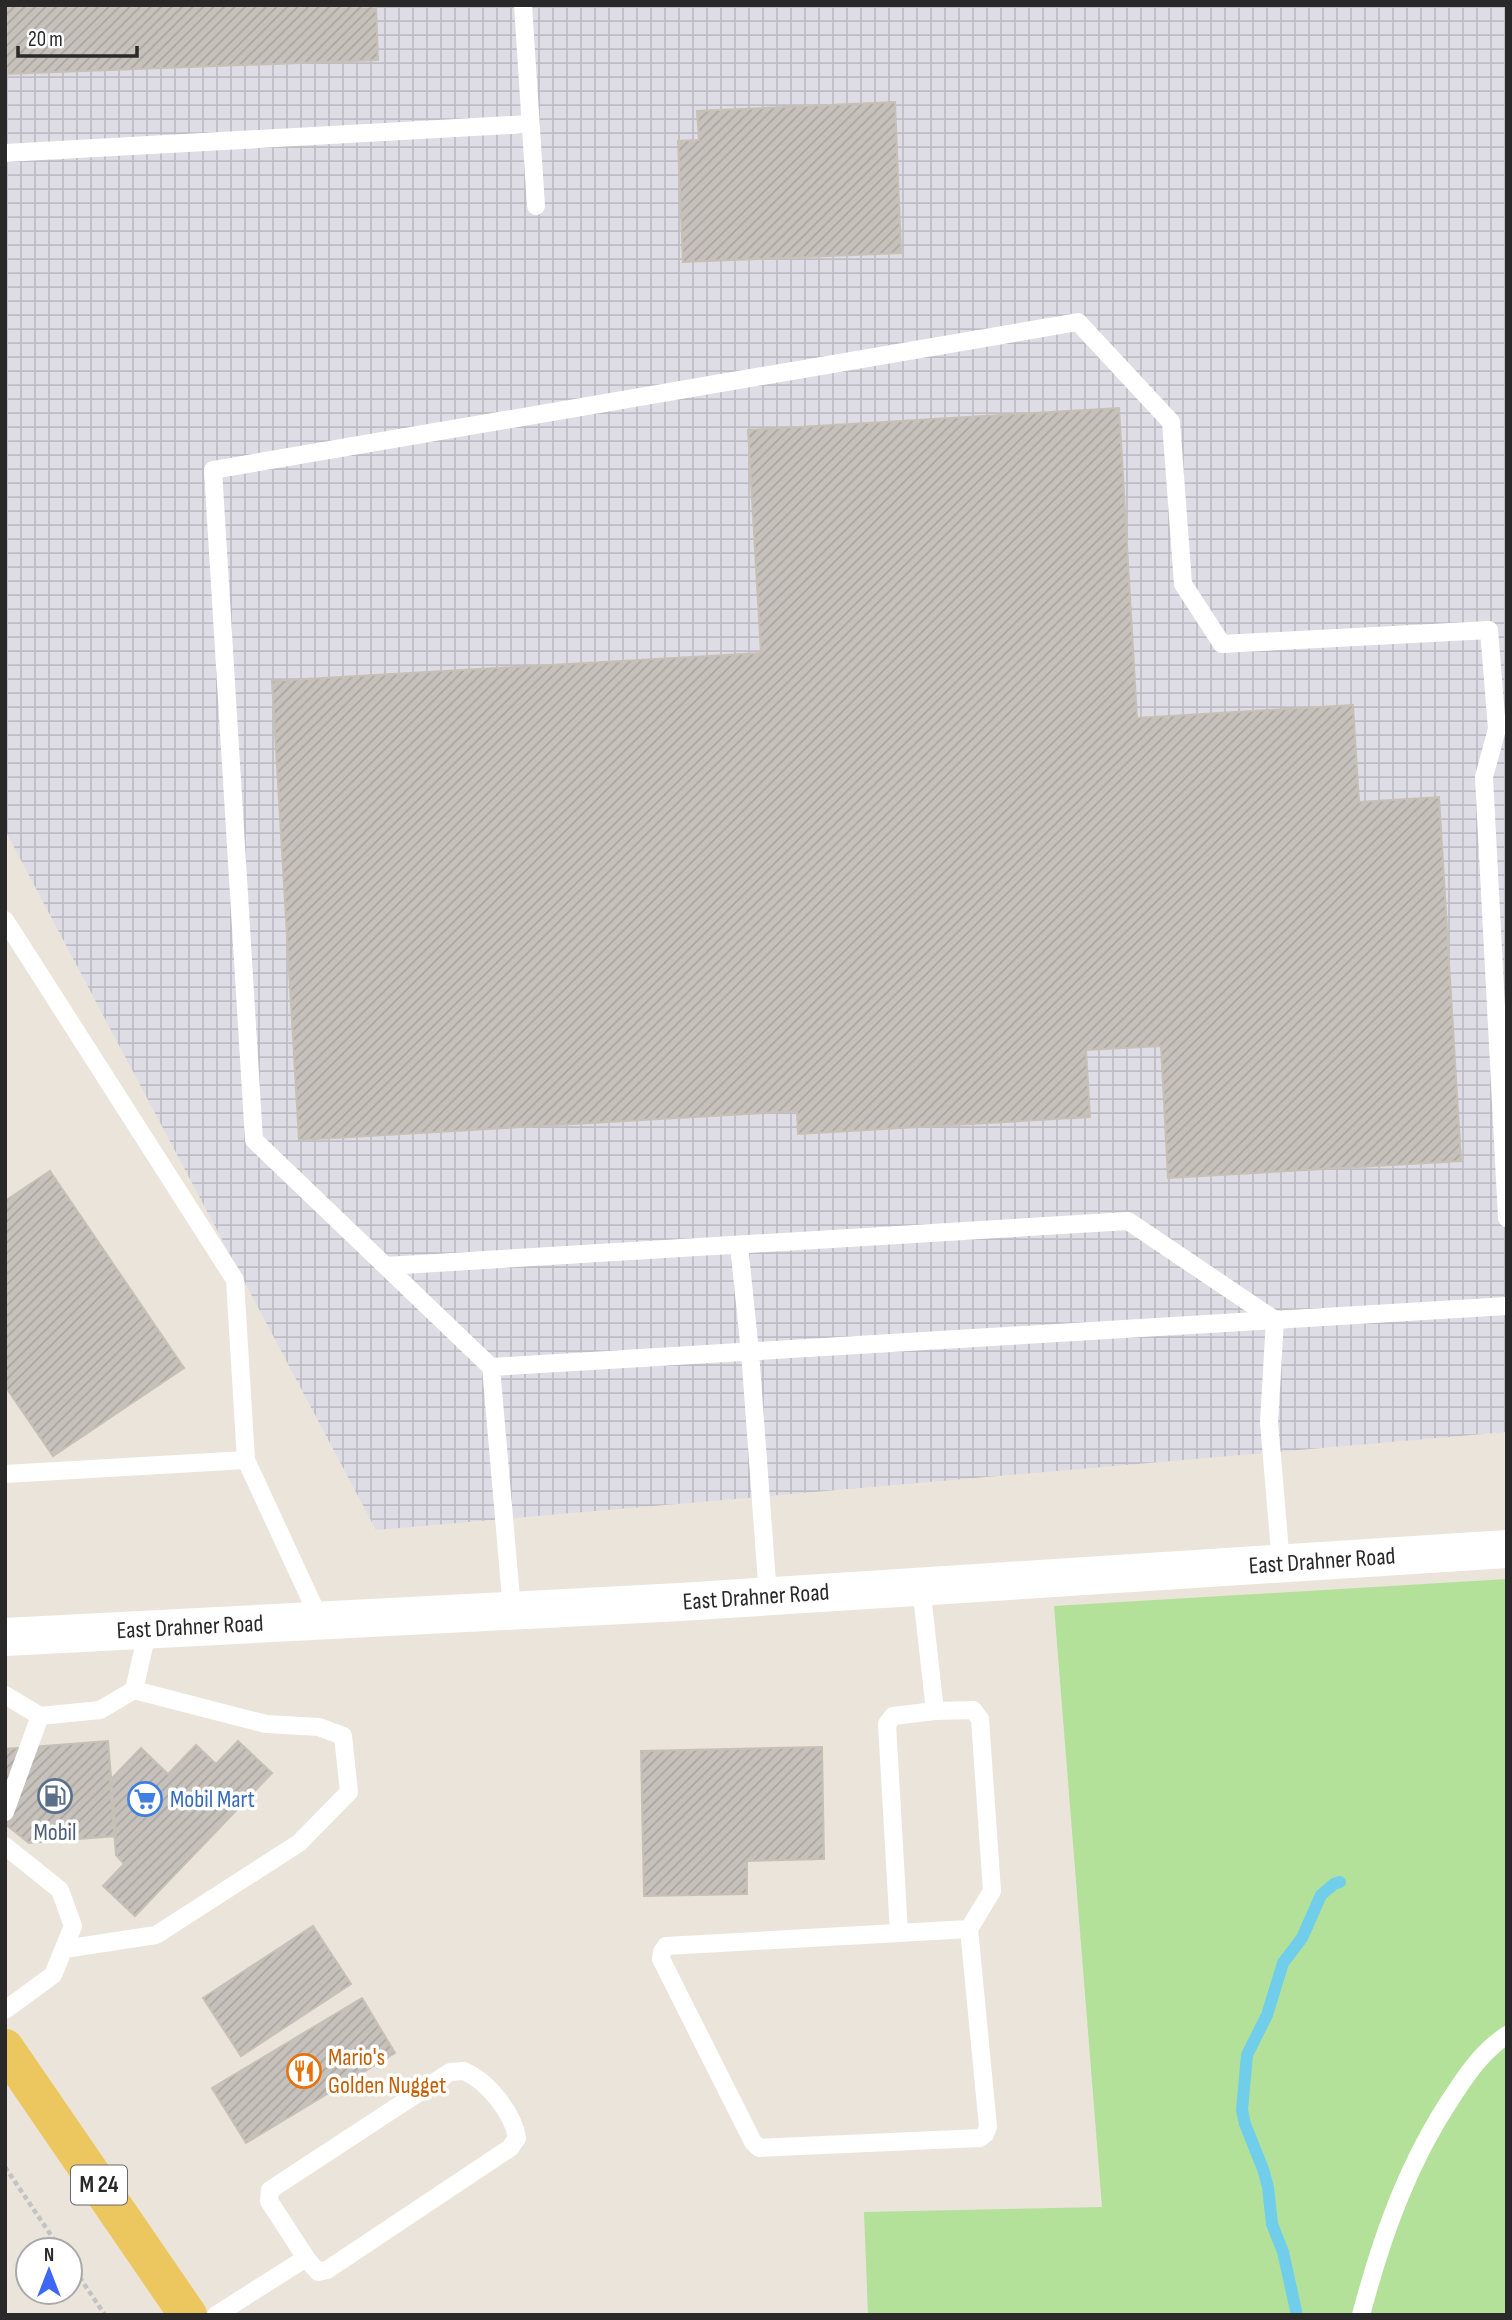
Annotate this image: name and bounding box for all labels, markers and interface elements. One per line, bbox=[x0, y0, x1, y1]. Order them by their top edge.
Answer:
scale bar bbox=[18, 14, 136, 58]
text: 20 m bbox=[28, 27, 63, 52]
street label: East Drahner Road bbox=[1248, 1541, 1396, 1581]
street label: East Drahner Road bbox=[682, 1577, 830, 1617]
street label: East Drahner Road bbox=[116, 1609, 264, 1645]
fuel station icon: Mobil bbox=[36, 1777, 74, 1815]
supermarket icon: Mobil Mart bbox=[126, 1780, 164, 1818]
place label: Mobil Mart bbox=[170, 1785, 255, 1814]
place label: Mobil bbox=[33, 1818, 77, 1847]
place label: Mario's Golden Nugget bbox=[328, 2043, 446, 2100]
restaurant icon: Mario's Golden Nugget bbox=[285, 2052, 323, 2090]
road number: M 24 bbox=[71, 2166, 127, 2204]
north arrow bbox=[14, 2236, 84, 2306]
text: N bbox=[44, 2244, 54, 2267]

